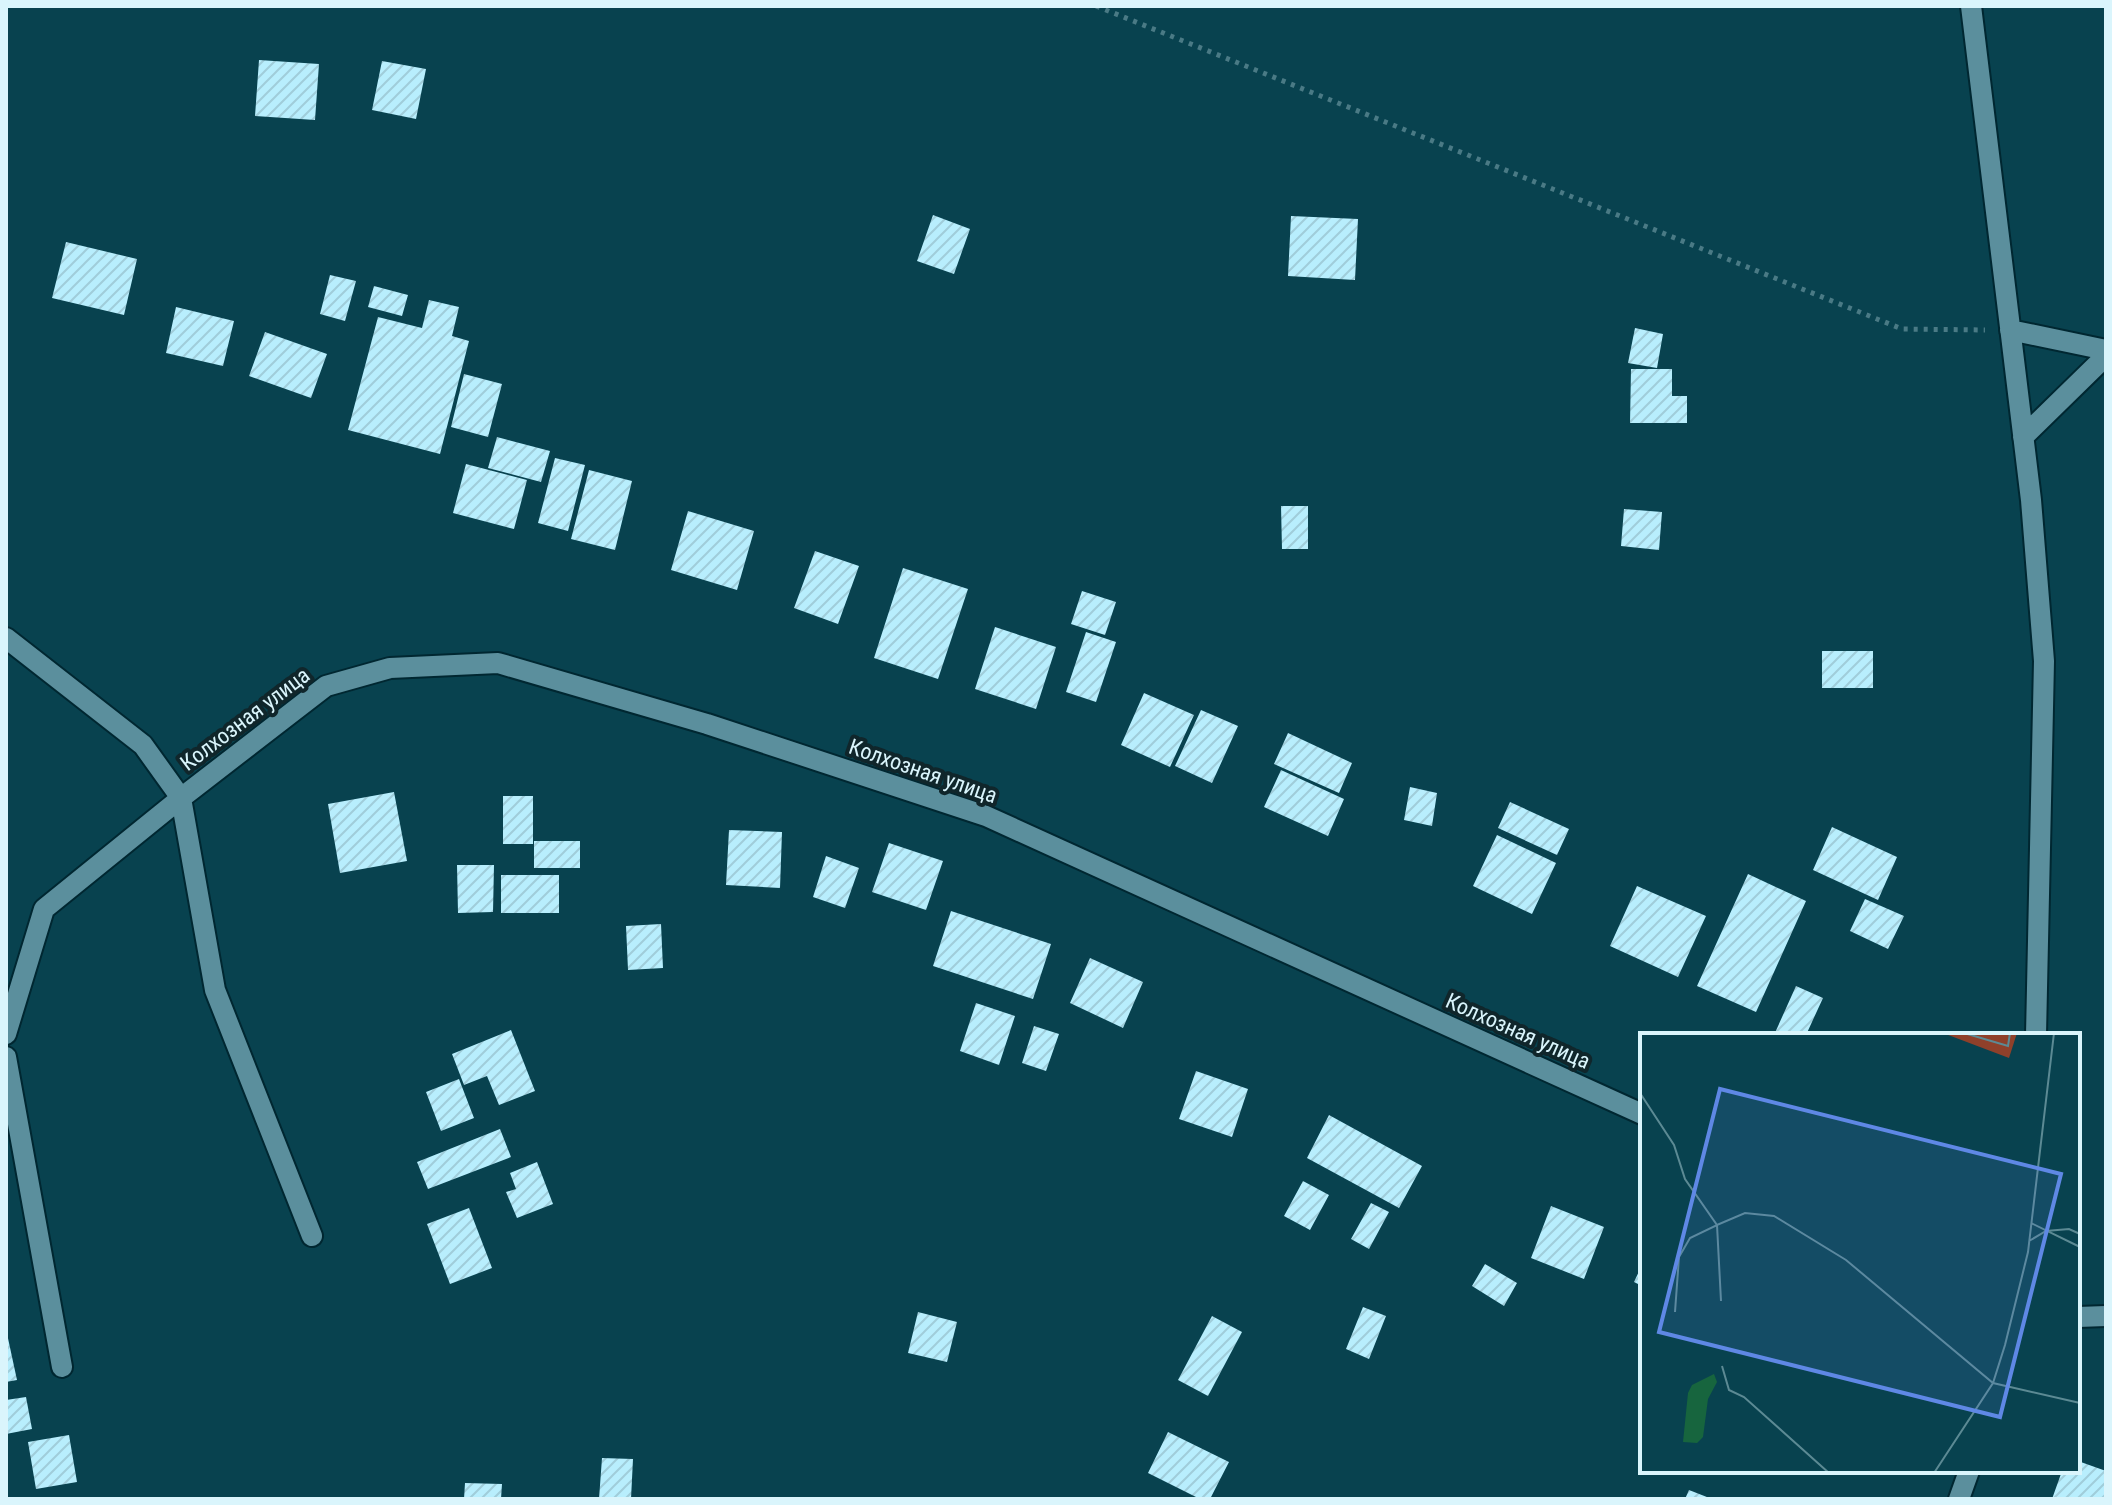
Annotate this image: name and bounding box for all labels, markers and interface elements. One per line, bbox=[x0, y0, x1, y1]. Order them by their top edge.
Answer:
street label: Колхозная улица bbox=[176, 662, 314, 776]
street label: Колхозная улица bbox=[846, 734, 1000, 808]
street label: Колхозная улица bbox=[1442, 988, 1594, 1074]
inset map bbox=[1640, 1033, 2080, 1473]

